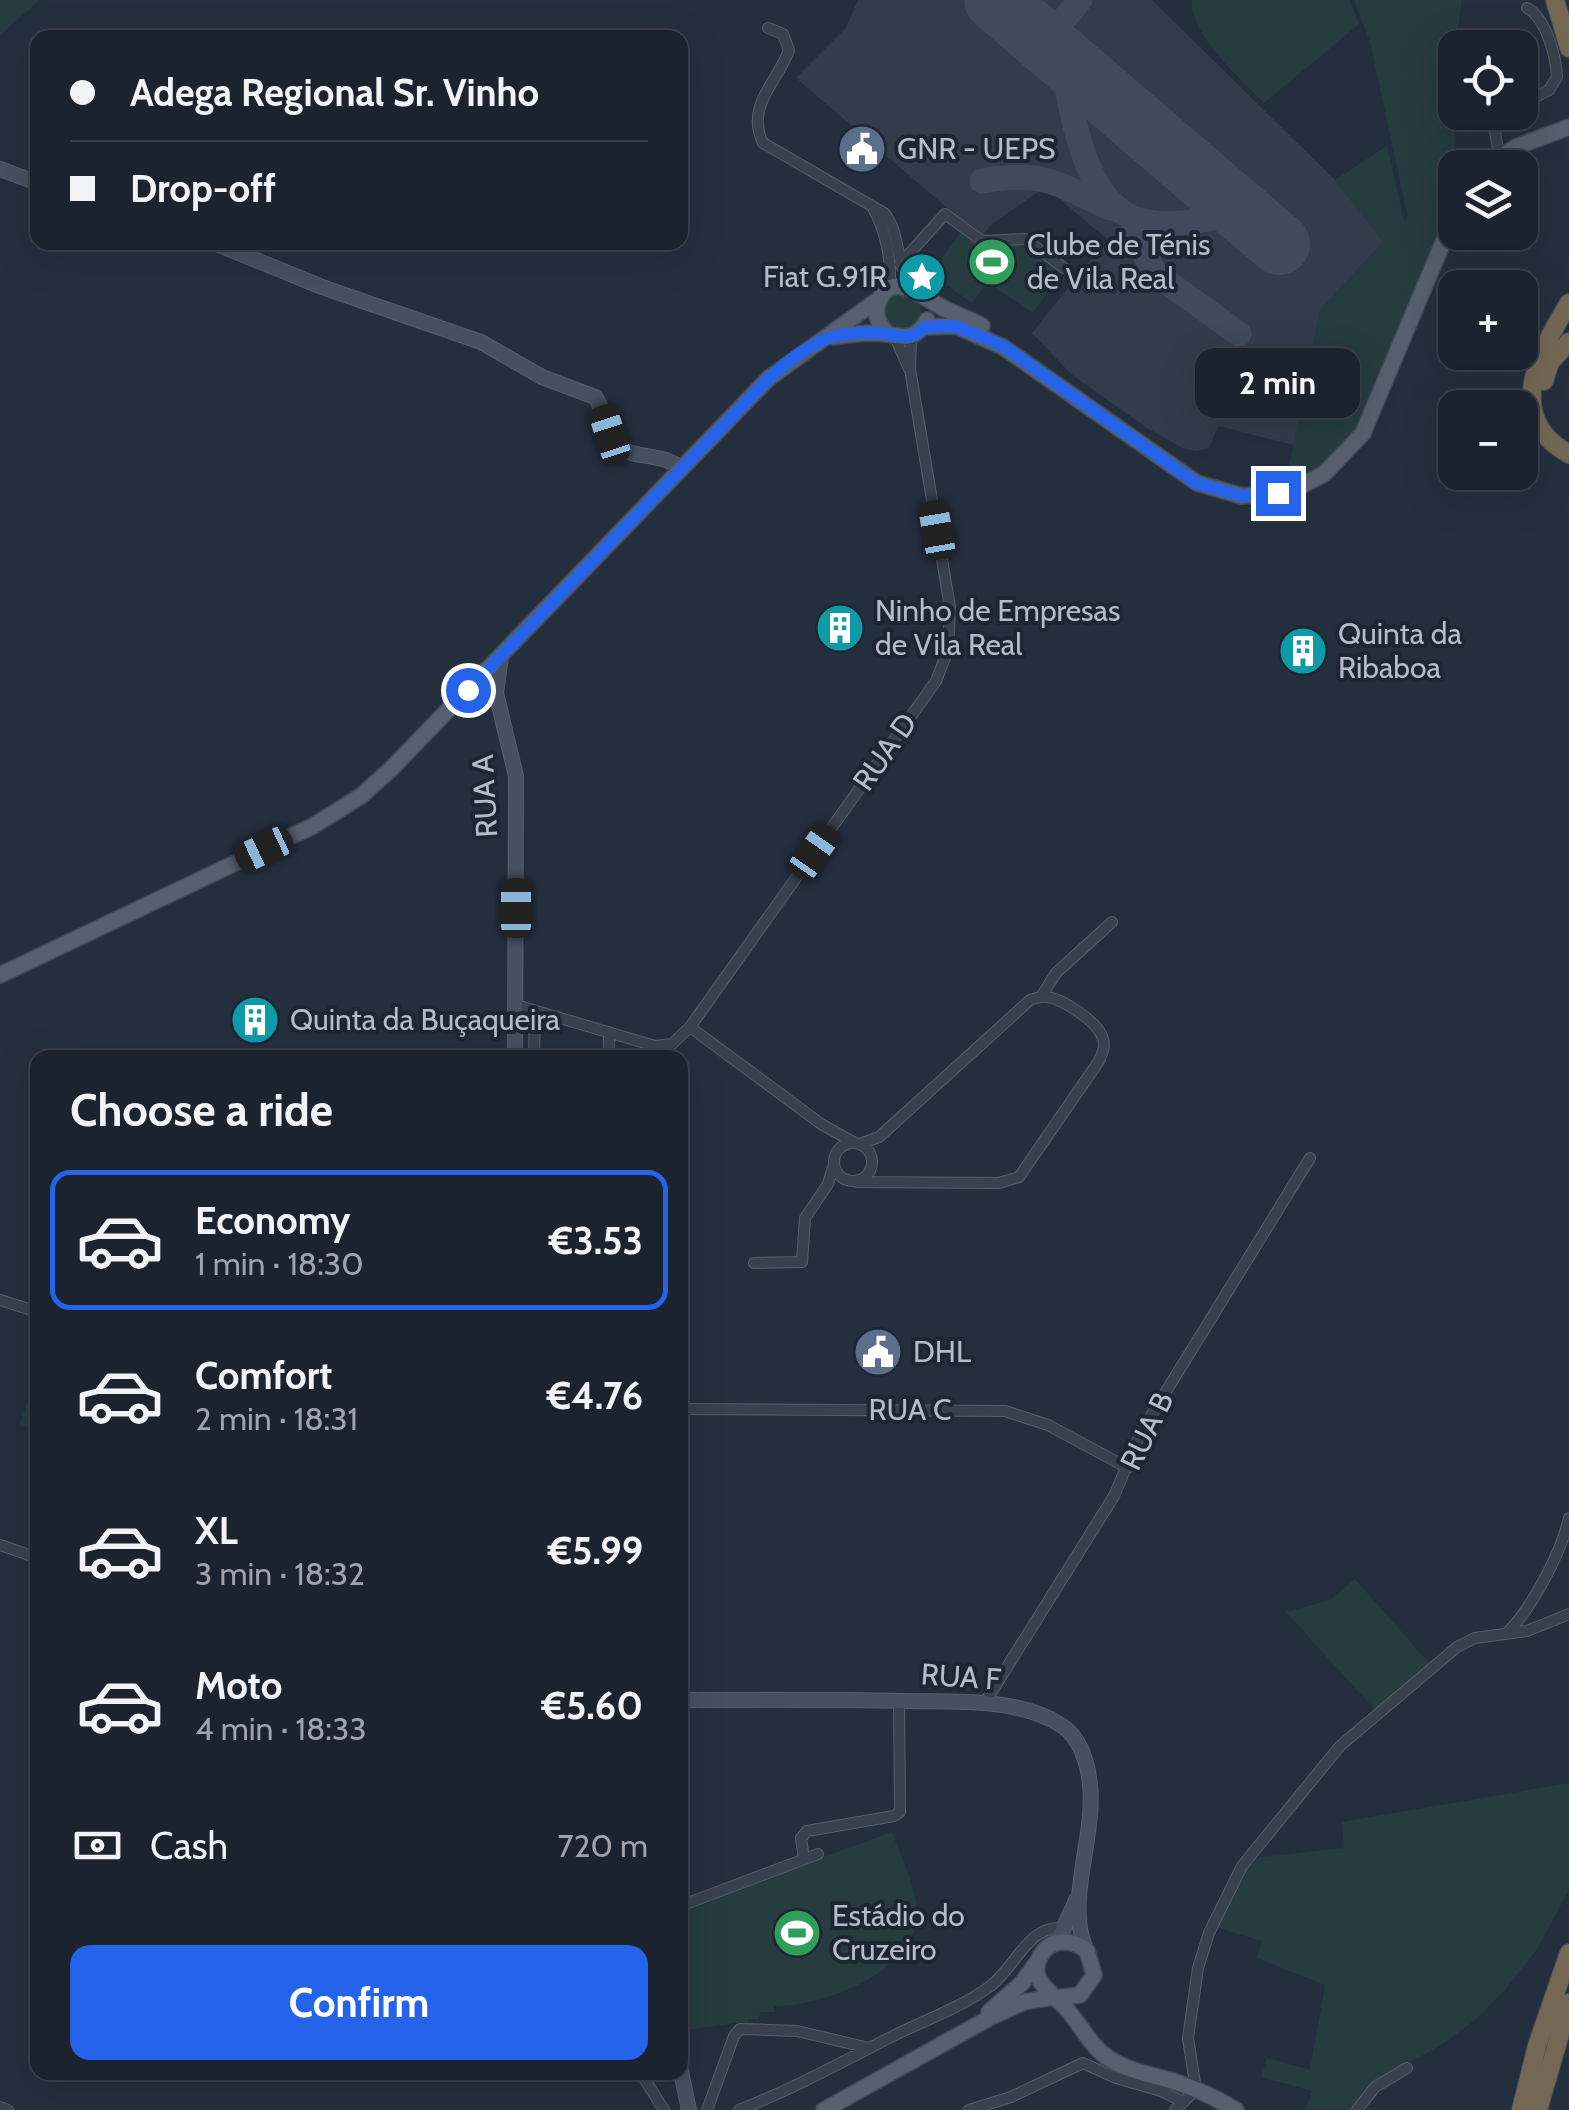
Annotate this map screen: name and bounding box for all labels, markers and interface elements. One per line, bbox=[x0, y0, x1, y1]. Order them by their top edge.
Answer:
map controls bbox=[1438, 30, 1538, 490]
button: locate bbox=[1438, 30, 1538, 130]
text: Adega Regional Sr. Vinho bbox=[130, 69, 539, 116]
public building icon: GNR - UEPS bbox=[836, 123, 888, 175]
place label: GNR - UEPS bbox=[897, 130, 1056, 167]
button: layers bbox=[1438, 150, 1538, 250]
text: Drop-off bbox=[130, 165, 276, 212]
place label: Clube de Ténis de Vila Real bbox=[1027, 226, 1210, 297]
sports icon: Clube de Ténis de Vila Real bbox=[966, 236, 1018, 288]
place icon: Fiat G.91R bbox=[896, 251, 948, 303]
place label: Fiat G.91R bbox=[763, 258, 887, 295]
button: + bbox=[1438, 270, 1538, 370]
callout: 2 min bbox=[1196, 348, 1360, 418]
text: 2 min bbox=[1239, 363, 1316, 402]
button: − bbox=[1438, 390, 1538, 490]
car bbox=[586, 401, 634, 467]
route end bbox=[1256, 471, 1301, 516]
car bbox=[917, 498, 957, 562]
place label: Ninho de Empresas de Vila Real bbox=[875, 592, 1120, 663]
building icon: Ninho de Empresas de Vila Real bbox=[814, 602, 866, 654]
place label: Quinta da Ribaboa bbox=[1338, 615, 1462, 686]
building icon: Quinta da Ribaboa bbox=[1277, 625, 1329, 677]
route start bbox=[446, 668, 491, 713]
street label: RUA D bbox=[845, 706, 925, 798]
street label: RUA A bbox=[464, 753, 505, 838]
car bbox=[785, 819, 843, 885]
car bbox=[230, 823, 298, 875]
car bbox=[501, 878, 531, 938]
building icon: Quinta da Buçaqueira bbox=[229, 994, 281, 1046]
place label: Quinta da Buçaqueira bbox=[290, 1001, 561, 1038]
text: Choose a ride bbox=[70, 1083, 333, 1137]
icon: car bbox=[75, 1195, 165, 1285]
text: Economy bbox=[195, 1197, 350, 1244]
text: €3.53 bbox=[549, 1217, 643, 1264]
text: 1 min · 18:30 bbox=[195, 1244, 364, 1283]
public building icon: DHL bbox=[852, 1326, 904, 1378]
place label: DHL bbox=[913, 1333, 971, 1370]
icon: car bbox=[75, 1350, 165, 1440]
text: Comfort bbox=[195, 1352, 332, 1399]
text: €4.76 bbox=[547, 1372, 643, 1419]
street label: RUA B bbox=[1112, 1386, 1181, 1476]
street label: RUA C bbox=[868, 1391, 952, 1428]
text: 2 min · 18:31 bbox=[195, 1399, 358, 1438]
icon: car bbox=[75, 1505, 165, 1595]
text: XL bbox=[195, 1507, 238, 1554]
text: €5.99 bbox=[548, 1527, 643, 1574]
text: 3 min · 18:32 bbox=[195, 1554, 365, 1593]
street label: RUA F bbox=[920, 1655, 1003, 1698]
icon: car bbox=[75, 1660, 165, 1750]
text: Moto bbox=[195, 1662, 282, 1709]
text: €5.60 bbox=[542, 1682, 643, 1729]
text: 4 min · 18:33 bbox=[195, 1709, 367, 1748]
icon: cash bbox=[70, 1818, 125, 1873]
text: Cash bbox=[150, 1822, 228, 1869]
text: 720 m bbox=[558, 1826, 648, 1865]
place label: Estádio do Cruzeiro bbox=[832, 1897, 965, 1968]
sports icon: Estádio do Cruzeiro bbox=[771, 1907, 823, 1959]
button: Confirm bbox=[70, 1945, 648, 2060]

